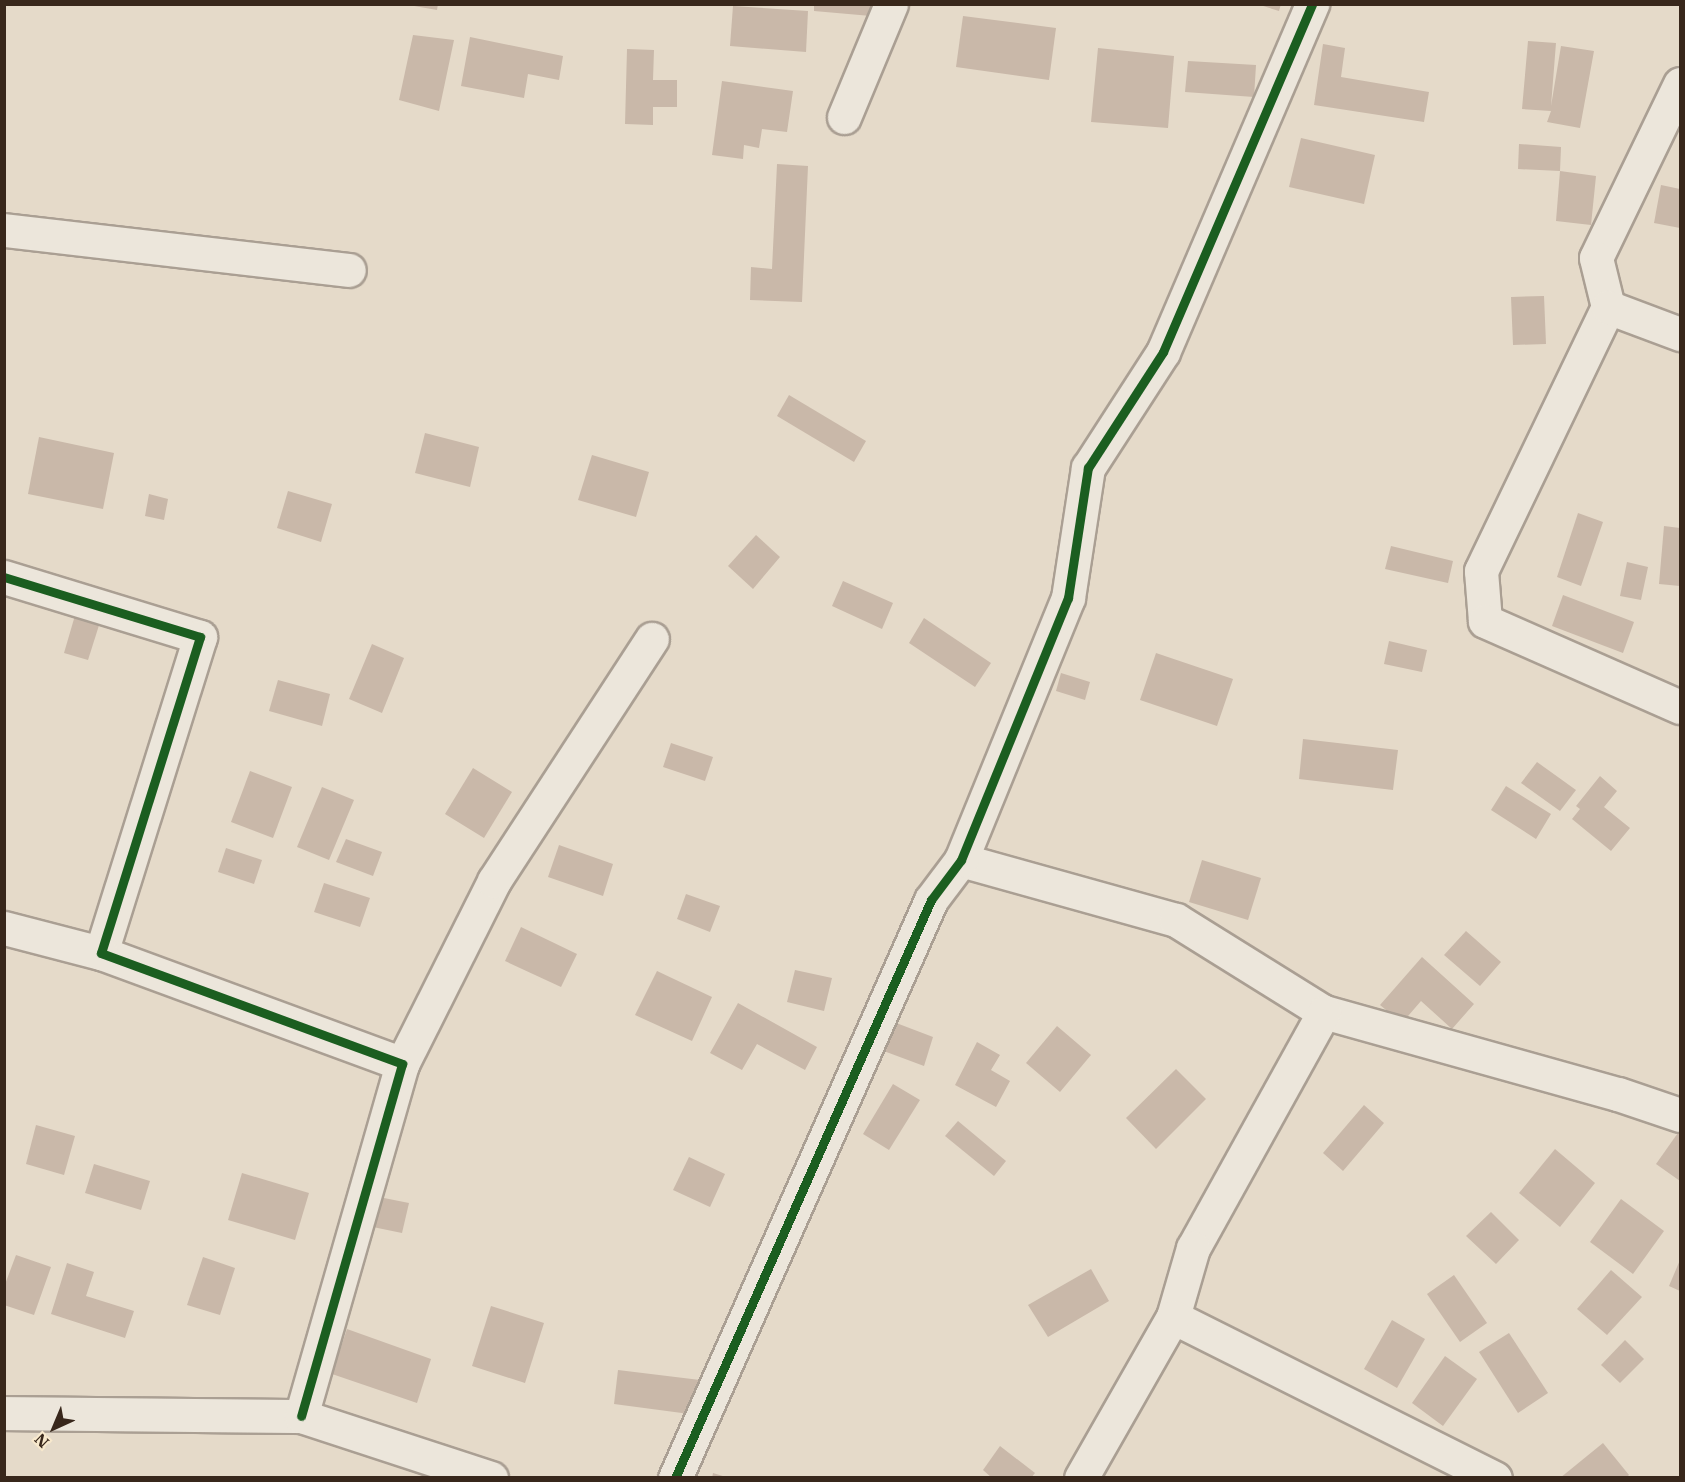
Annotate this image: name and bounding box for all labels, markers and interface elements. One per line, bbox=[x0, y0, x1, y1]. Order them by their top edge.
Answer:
north arrow bbox=[24, 1398, 84, 1458]
text: N bbox=[30, 1429, 53, 1453]

